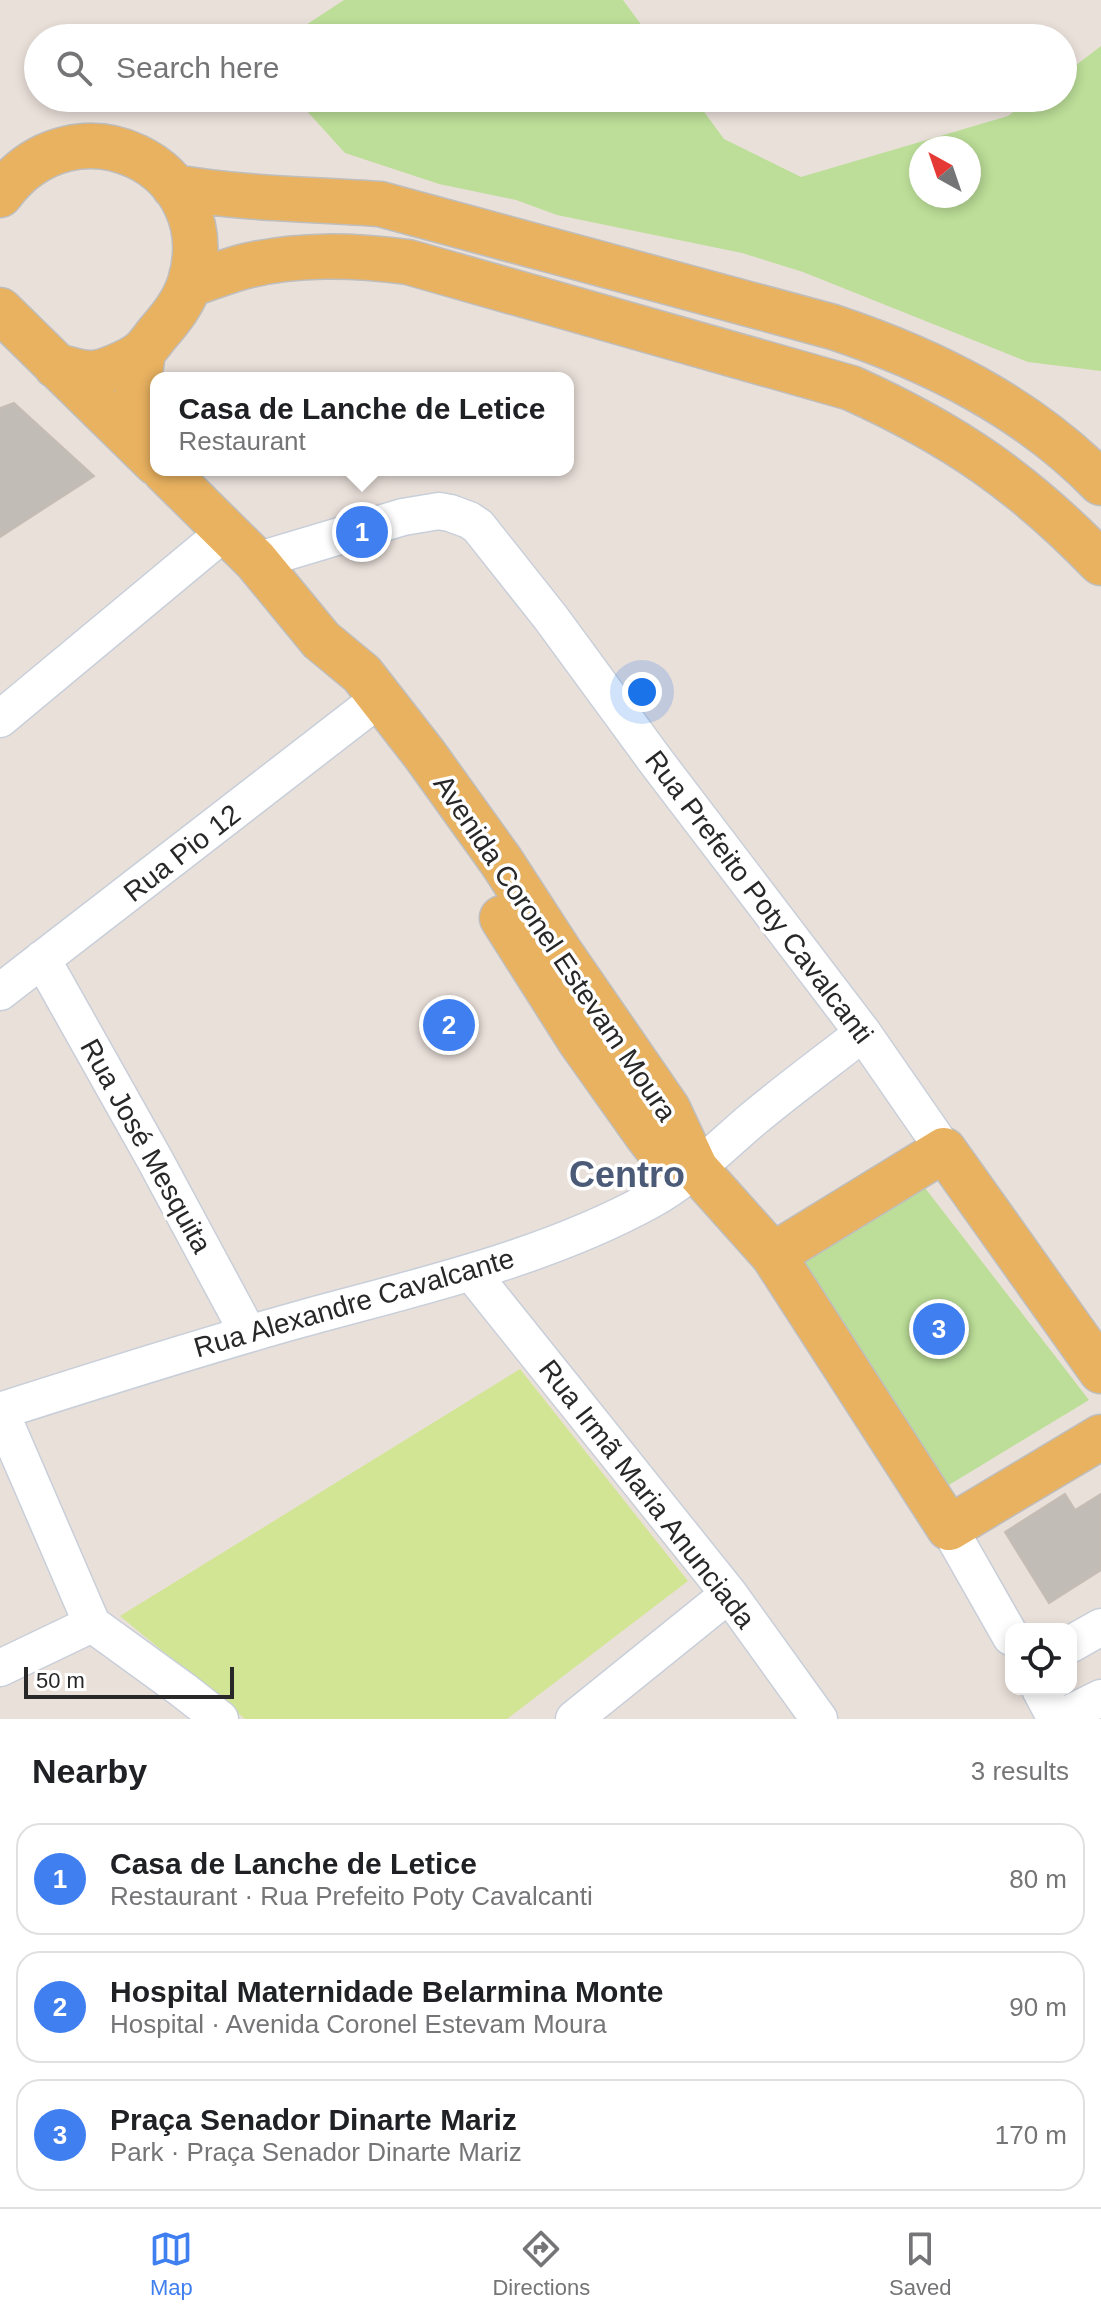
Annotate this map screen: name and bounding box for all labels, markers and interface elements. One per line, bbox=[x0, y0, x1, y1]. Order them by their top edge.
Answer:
search box bbox=[24, 24, 1077, 112]
icon: search bbox=[52, 46, 96, 90]
text: Search here bbox=[116, 51, 279, 84]
north arrow bbox=[909, 136, 981, 208]
popup bbox=[150, 372, 574, 476]
text: Casa de Lanche de Letice bbox=[179, 392, 545, 425]
text: Restaurant bbox=[179, 426, 306, 456]
pin: 1 bbox=[336, 502, 388, 562]
your location bbox=[622, 672, 662, 712]
street label: Rua Prefeito Poty Cavalcanti bbox=[639, 745, 879, 1049]
street label: Avenida Coronel Estevam Moura bbox=[427, 769, 683, 1127]
street label: Rua Pio 12 bbox=[118, 798, 246, 908]
pin: 2 bbox=[423, 995, 475, 1055]
street label: Rua José Mesquita bbox=[74, 1034, 218, 1259]
district label: Centro bbox=[569, 1154, 685, 1195]
street label: Rua Alexandre Cavalcante bbox=[190, 1242, 518, 1364]
pin: 3 bbox=[913, 1299, 965, 1359]
street label: Rua Irmã Maria Anunciada bbox=[533, 1354, 762, 1634]
map controls bbox=[1005, 1623, 1077, 1695]
button: locate bbox=[1005, 1623, 1077, 1695]
scale bar bbox=[24, 1663, 234, 1699]
text: 50 m bbox=[36, 1668, 85, 1693]
text: Nearby bbox=[32, 1752, 147, 1790]
text: 3 results bbox=[971, 1756, 1069, 1786]
text: Casa de Lanche de Letice bbox=[110, 1847, 477, 1880]
text: 1 bbox=[53, 1864, 67, 1894]
text: 80 m bbox=[1009, 1864, 1067, 1894]
text: Restaurant · Rua Prefeito Poty Cavalcanti bbox=[110, 1881, 593, 1911]
text: Hospital Maternidade Belarmina Monte bbox=[110, 1975, 663, 2008]
text: 2 bbox=[53, 1992, 67, 2022]
text: 90 m bbox=[1009, 1992, 1067, 2022]
text: Hospital · Avenida Coronel Estevam Moura bbox=[110, 2009, 607, 2039]
text: Praça Senador Dinarte Mariz bbox=[110, 2103, 517, 2136]
text: 3 bbox=[53, 2120, 67, 2150]
text: 170 m bbox=[995, 2120, 1067, 2150]
text: Park · Praça Senador Dinarte Mariz bbox=[110, 2137, 522, 2167]
tab: Map bbox=[149, 2227, 193, 2301]
tab: Directions bbox=[492, 2227, 590, 2301]
tab: Saved bbox=[889, 2227, 952, 2301]

